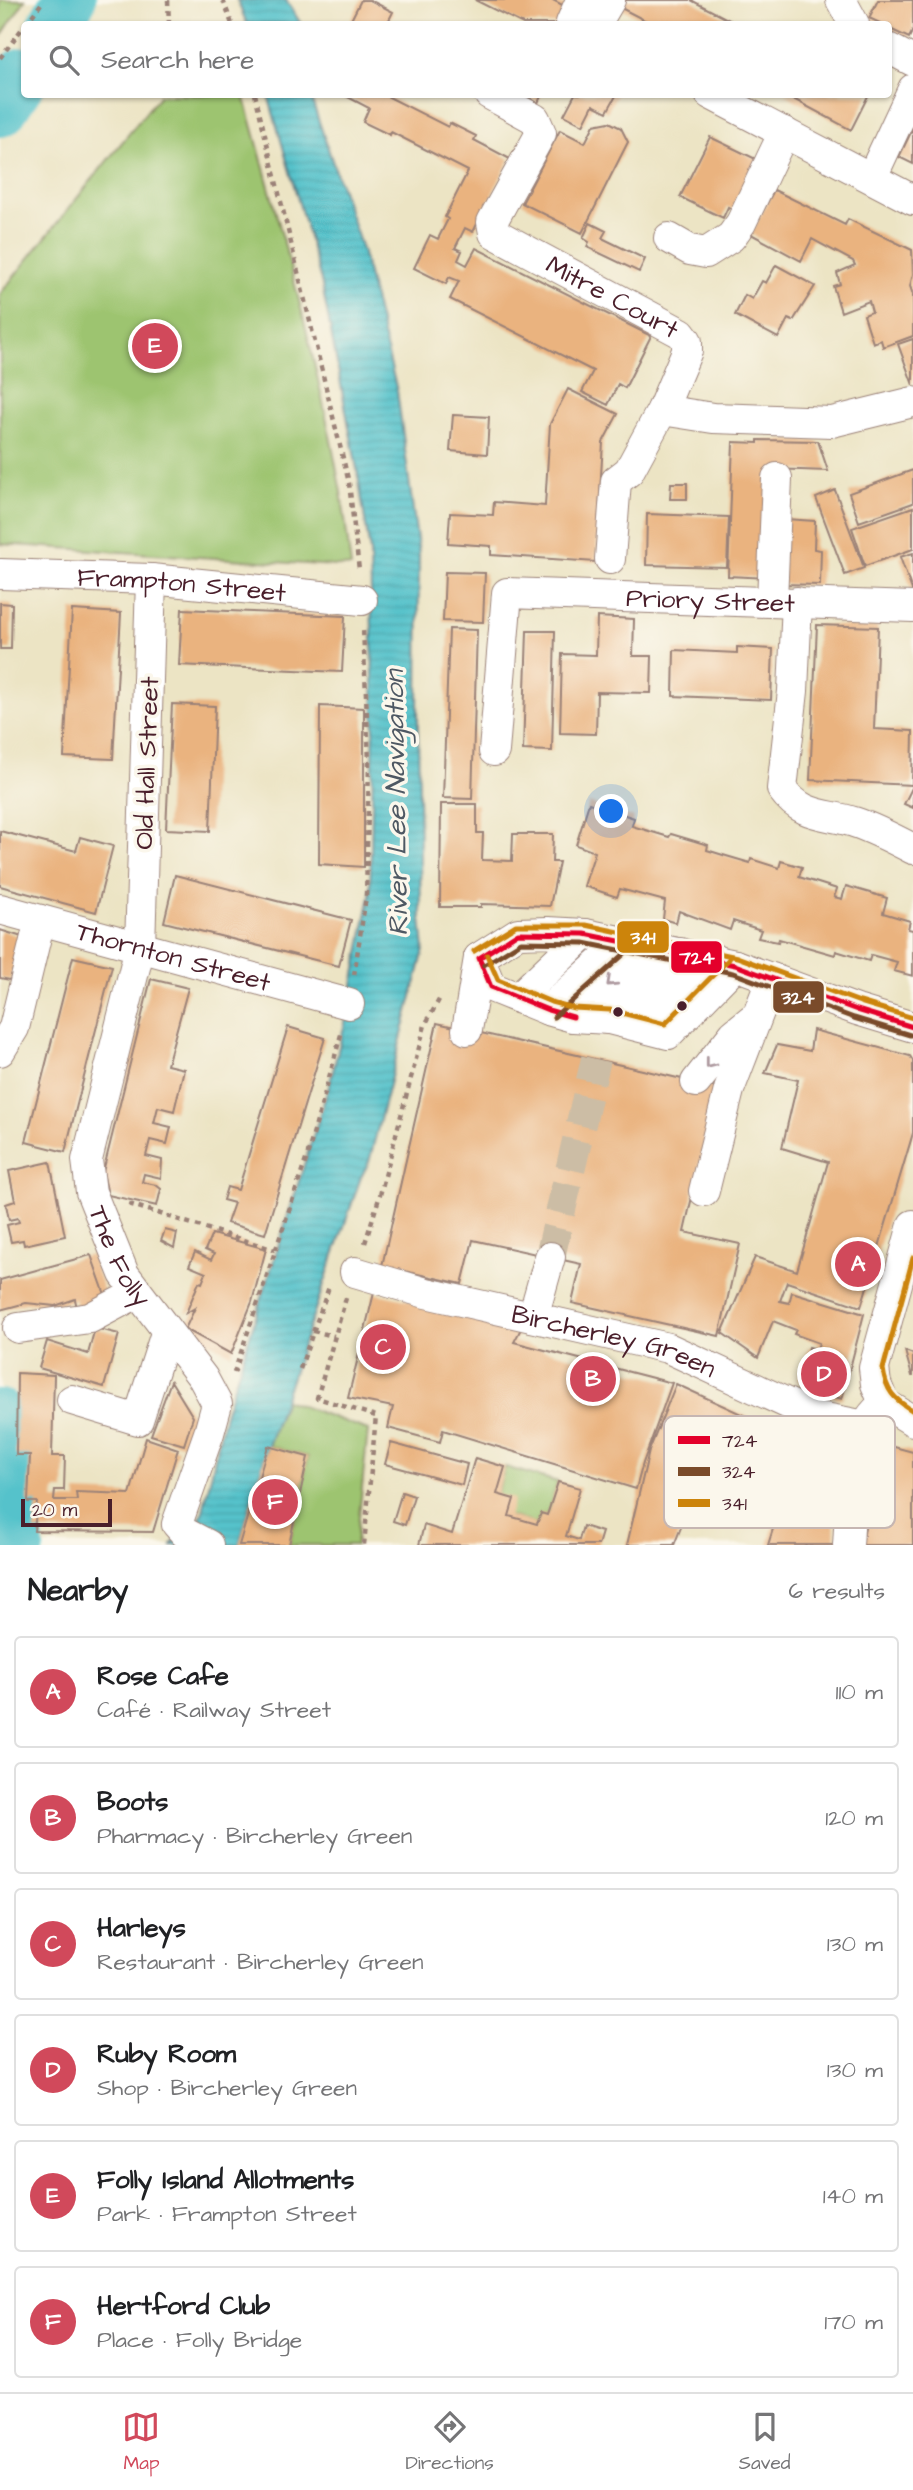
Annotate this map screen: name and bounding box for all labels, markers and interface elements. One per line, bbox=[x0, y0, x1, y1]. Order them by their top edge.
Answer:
search box bbox=[21, 21, 892, 98]
icon: search bbox=[45, 41, 83, 79]
text: Search here bbox=[101, 42, 254, 78]
street label: Mitre Court bbox=[539, 247, 686, 348]
pin: E bbox=[132, 320, 178, 372]
street label: Frampton Street bbox=[77, 560, 288, 611]
street label: Priory Street bbox=[625, 580, 796, 622]
water label: River Lee Navigation bbox=[375, 668, 419, 936]
street label: Old Hall Street bbox=[126, 675, 168, 850]
your location bbox=[594, 794, 628, 828]
street label: Thornton Street bbox=[72, 914, 275, 1001]
line badge: 341 bbox=[616, 920, 670, 954]
text: 341 bbox=[629, 925, 656, 952]
line badge: 724 bbox=[670, 940, 723, 974]
text: 724 bbox=[678, 945, 715, 972]
one-way arrow bbox=[606, 973, 619, 986]
line badge: 324 bbox=[772, 980, 825, 1014]
text: 324 bbox=[780, 985, 815, 1012]
unlabelled marker bbox=[675, 999, 689, 1013]
unlabelled marker bbox=[611, 1005, 625, 1019]
one-way arrow bbox=[705, 1056, 718, 1068]
street label: The Folly bbox=[79, 1200, 159, 1315]
pin: A bbox=[835, 1238, 881, 1290]
street label: Bircherley Green bbox=[507, 1297, 717, 1389]
pin: C bbox=[360, 1321, 406, 1373]
pin: D bbox=[801, 1348, 847, 1400]
pin: B bbox=[570, 1353, 616, 1405]
legend bbox=[664, 1416, 895, 1528]
text: 724 bbox=[722, 1428, 758, 1455]
text: 324 bbox=[722, 1459, 756, 1486]
pin: F bbox=[252, 1476, 298, 1528]
text: 341 bbox=[722, 1491, 748, 1518]
scale bar bbox=[21, 1496, 112, 1528]
text: 20 m bbox=[32, 1497, 77, 1524]
text: Nearby bbox=[28, 1570, 128, 1612]
text: 6 results bbox=[789, 1575, 885, 1607]
text: Rose Cafe bbox=[97, 1658, 229, 1694]
text: A bbox=[46, 1676, 60, 1708]
text: 110 m bbox=[835, 1676, 883, 1708]
text: Café · Railway Street bbox=[97, 1694, 331, 1726]
text: Boots bbox=[97, 1784, 168, 1820]
text: B bbox=[45, 1802, 61, 1834]
text: 120 m bbox=[825, 1802, 883, 1834]
text: Pharmacy · Bircherley Green bbox=[97, 1820, 412, 1852]
text: Harleys bbox=[97, 1910, 186, 1946]
text: C bbox=[45, 1928, 61, 1960]
text: 130 m bbox=[827, 1928, 883, 1960]
text: Restaurant · Bircherley Green bbox=[97, 1946, 423, 1978]
text: Ruby Room bbox=[97, 2036, 236, 2072]
text: D bbox=[46, 2054, 60, 2086]
text: 130 m bbox=[827, 2054, 883, 2086]
text: Shop · Bircherley Green bbox=[97, 2072, 357, 2104]
text: Folly Island Allotments bbox=[97, 2162, 354, 2198]
text: E bbox=[46, 2180, 60, 2212]
text: 140 m bbox=[823, 2180, 883, 2212]
text: Park · Frampton Street bbox=[97, 2198, 357, 2230]
text: Hertford Club bbox=[97, 2288, 270, 2324]
text: F bbox=[45, 2306, 61, 2338]
text: 170 m bbox=[824, 2306, 883, 2338]
text: Place · Folly Bridge bbox=[97, 2324, 302, 2356]
tab: Map bbox=[122, 2408, 160, 2477]
tab: Directions bbox=[405, 2408, 494, 2477]
tab: Saved bbox=[739, 2408, 790, 2477]

